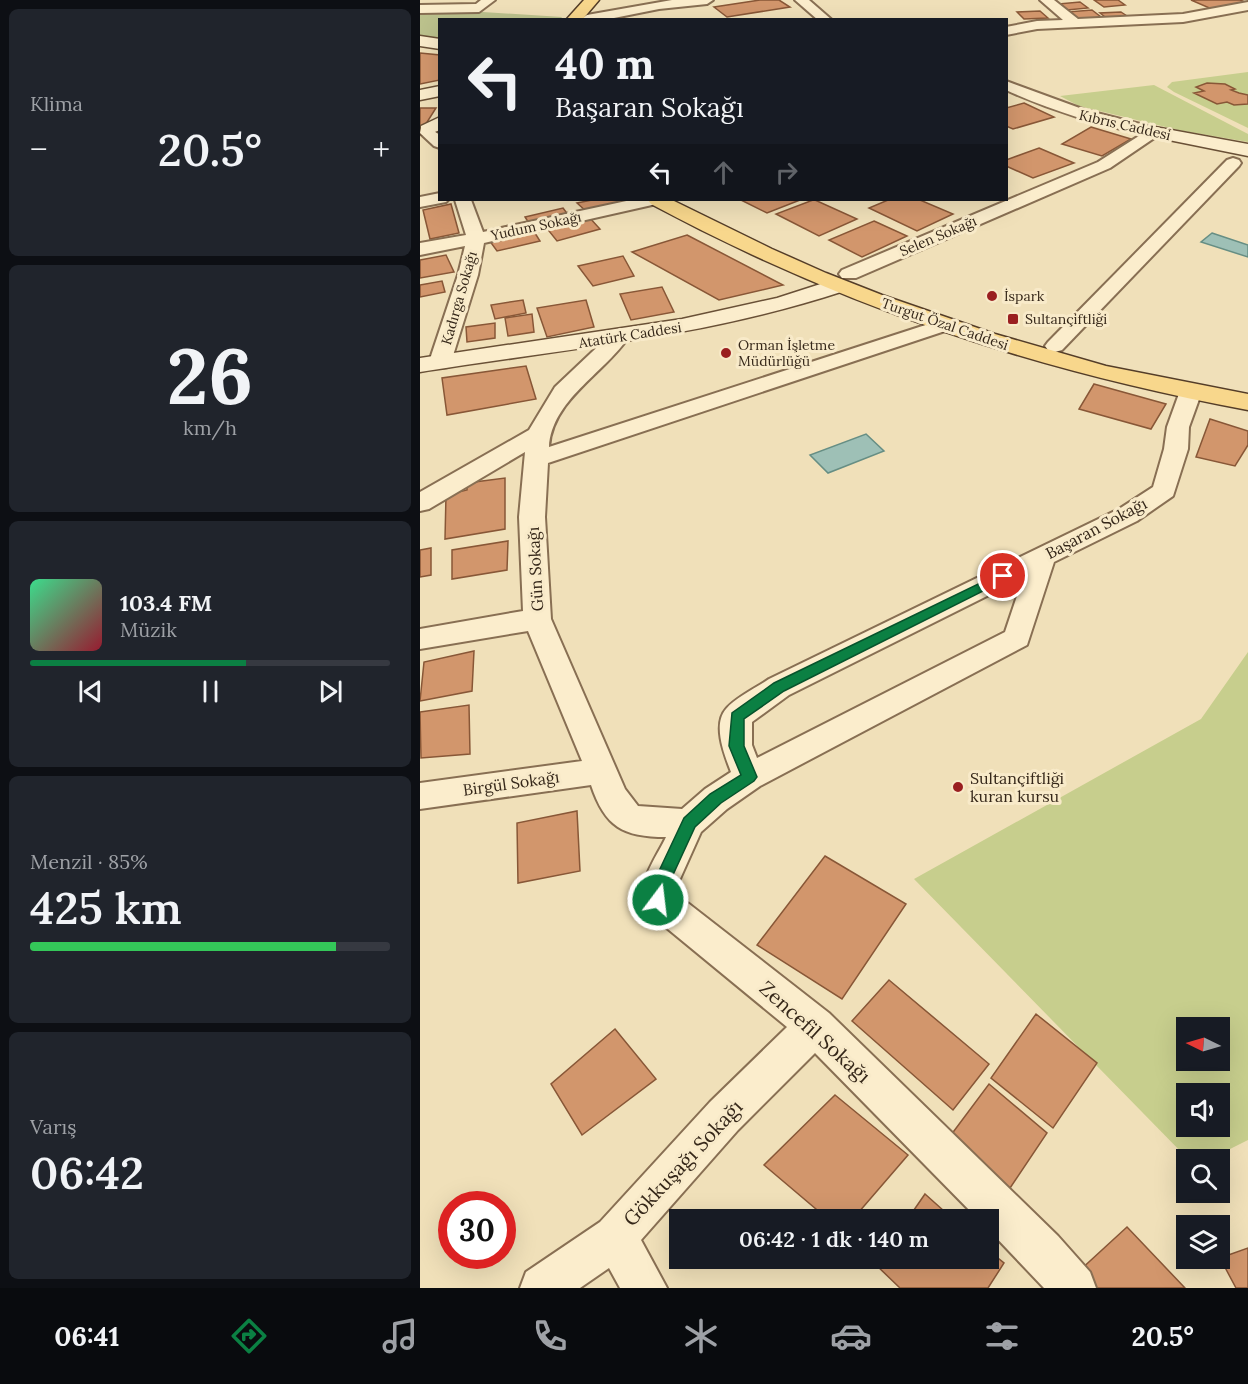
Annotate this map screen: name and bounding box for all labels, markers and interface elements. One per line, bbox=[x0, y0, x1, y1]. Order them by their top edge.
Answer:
text: 40 m bbox=[555, 37, 654, 91]
icon: left bbox=[456, 42, 534, 120]
text: Başaran Sokağı bbox=[555, 90, 744, 124]
text: Klima bbox=[30, 91, 83, 116]
street label: Kıbrıs Caddesi bbox=[1077, 106, 1173, 144]
text: 20.5° bbox=[158, 121, 262, 178]
text: − bbox=[30, 128, 48, 170]
text: + bbox=[373, 128, 390, 170]
icon: left bbox=[644, 156, 677, 189]
icon: ahead bbox=[707, 156, 740, 189]
icon: right bbox=[770, 156, 803, 189]
street label: Yudum Sokağı bbox=[488, 208, 583, 245]
street label: Selen Sokağı bbox=[897, 212, 979, 260]
street label: Kadırga Sokağı bbox=[437, 249, 481, 347]
place label: İspark bbox=[1004, 287, 1045, 305]
marker: İspark bbox=[985, 289, 999, 303]
street label: Turgut Özal Caddesi bbox=[879, 294, 1011, 354]
place label: Sultançiftliği bbox=[1025, 310, 1107, 328]
marker: Sultançiftliği bbox=[1006, 312, 1020, 326]
street label: Atatürk Caddesi bbox=[576, 318, 683, 352]
text: 26 bbox=[167, 326, 253, 425]
place label: Orman İşletme Müdürlüğü bbox=[738, 336, 835, 370]
marker: Orman İşletme Müdürlüğü bbox=[719, 346, 733, 360]
text: km/h bbox=[183, 415, 237, 440]
street label: Başaran Sokağı bbox=[1042, 493, 1150, 563]
street label: Gün Sokağı bbox=[523, 526, 547, 612]
pin bbox=[977, 550, 1028, 601]
icon: arrive bbox=[986, 559, 1019, 592]
text: 103.4 FM bbox=[120, 589, 212, 617]
text: Müzik bbox=[120, 617, 177, 642]
icon: previous bbox=[74, 675, 107, 708]
icon: pause bbox=[194, 675, 227, 708]
icon: next bbox=[314, 675, 347, 708]
street label: Birgül Sokağı bbox=[461, 766, 561, 800]
place label: Sultançiftliği kuran kursu bbox=[970, 768, 1064, 806]
marker: Sultançiftliği kuran kursu bbox=[951, 780, 965, 794]
text: Menzil · 85% bbox=[30, 849, 148, 874]
position arrow bbox=[626, 868, 690, 932]
text: 425 km bbox=[30, 879, 182, 936]
street label: Zencefil Sokağı bbox=[755, 975, 876, 1088]
north arrow bbox=[1176, 1017, 1230, 1071]
map controls bbox=[1176, 1017, 1230, 1269]
button: sound bbox=[1176, 1083, 1230, 1137]
street label: Gökkuşağı Sokağı bbox=[618, 1094, 748, 1231]
text: Varış bbox=[30, 1114, 76, 1139]
text: 06:42 bbox=[30, 1144, 144, 1201]
button: search bbox=[1176, 1149, 1230, 1203]
speed limit sign: 30 bbox=[438, 1191, 516, 1269]
button: layers bbox=[1176, 1215, 1230, 1269]
text: 06:42 · 1 dk · 140 m bbox=[739, 1225, 929, 1253]
icon: directions bbox=[228, 1315, 270, 1357]
icon: music bbox=[379, 1315, 421, 1357]
icon: phone bbox=[529, 1315, 571, 1357]
icon: climate bbox=[680, 1315, 722, 1357]
icon: car bbox=[830, 1315, 872, 1357]
icon: filters bbox=[981, 1315, 1023, 1357]
text: 06:41 bbox=[54, 1319, 119, 1353]
text: 20.5° bbox=[1131, 1319, 1194, 1353]

